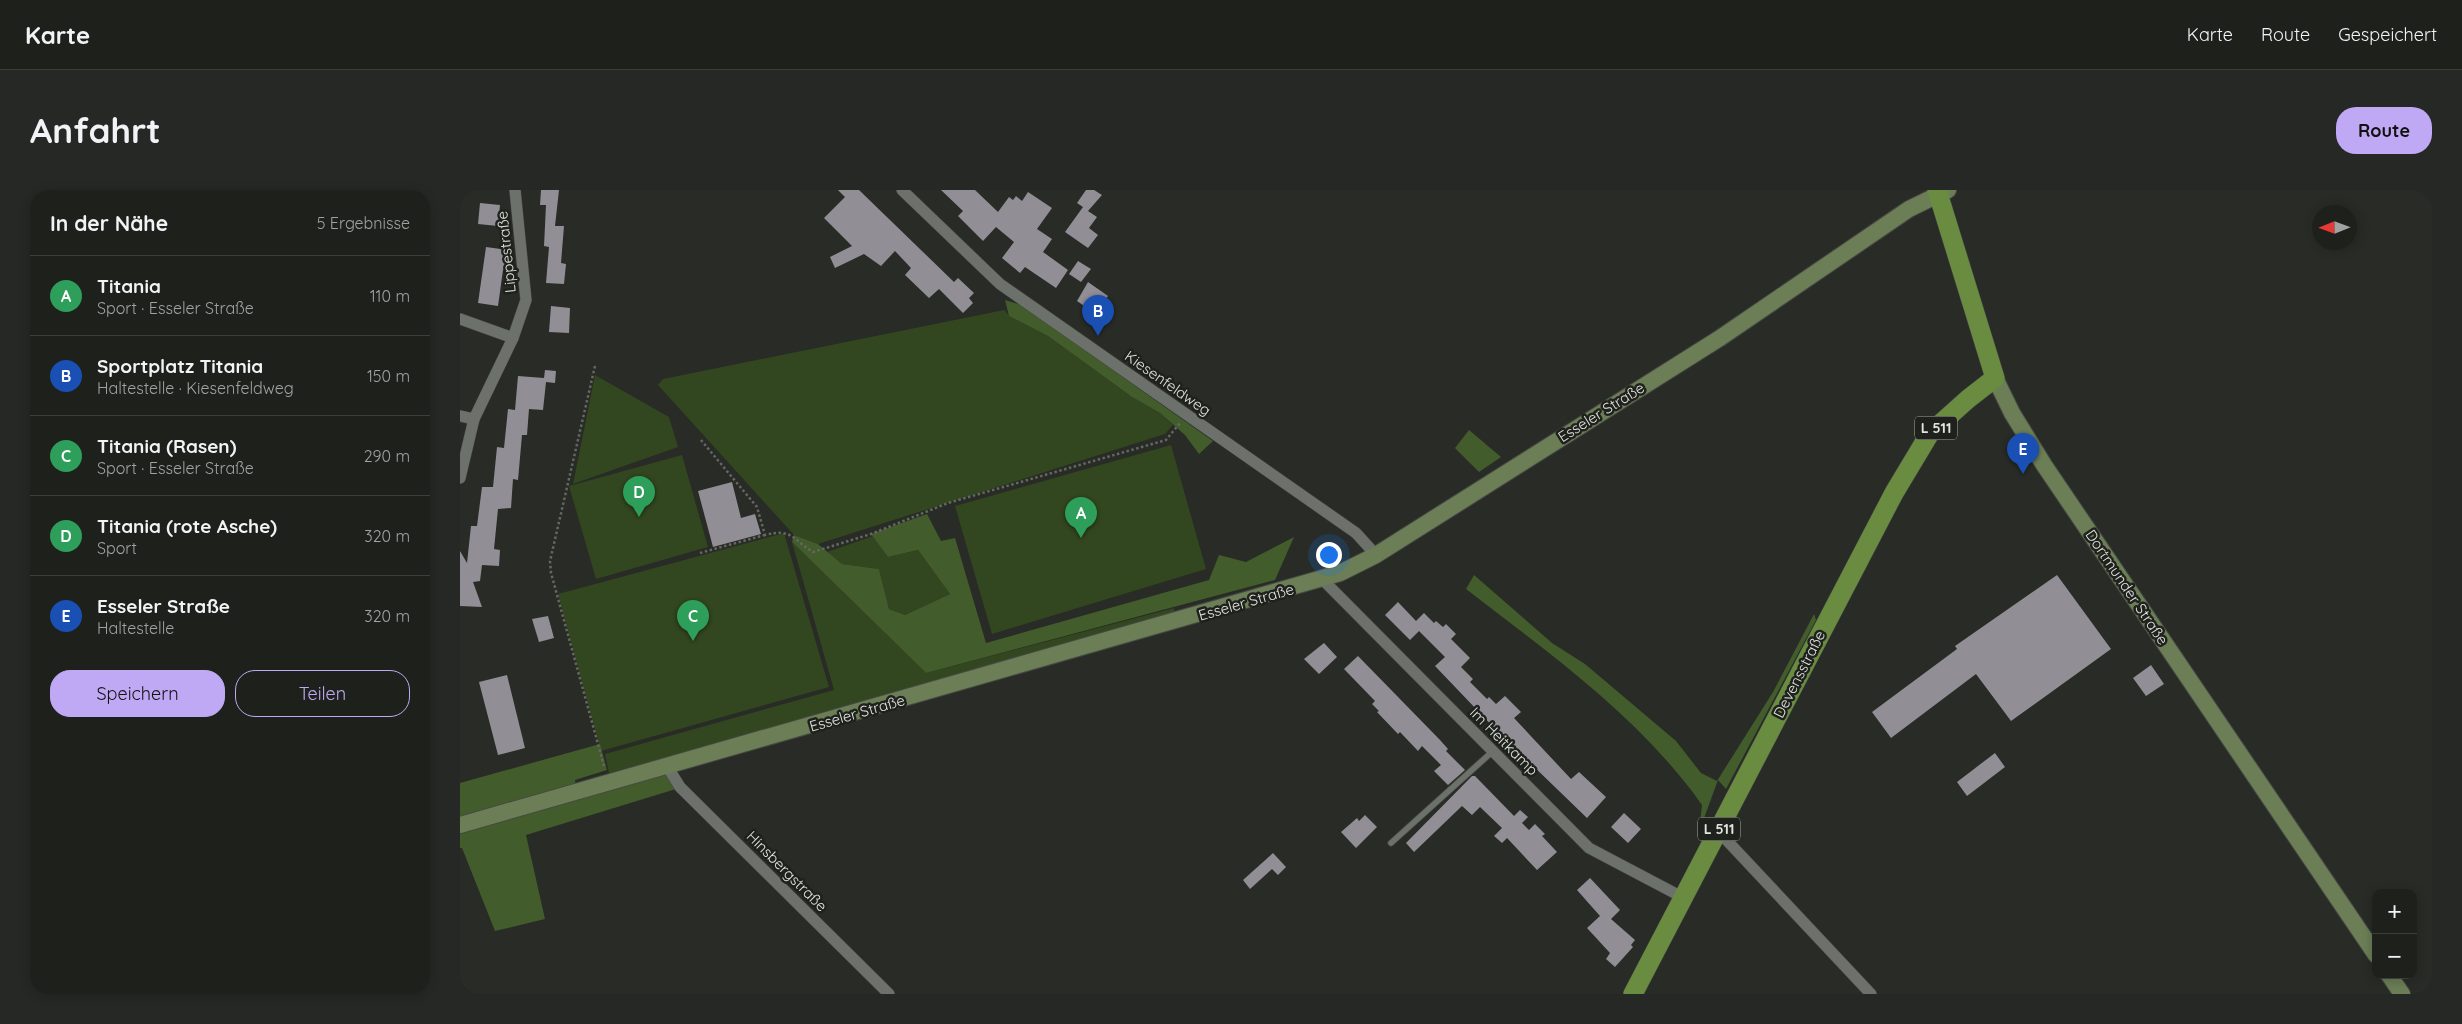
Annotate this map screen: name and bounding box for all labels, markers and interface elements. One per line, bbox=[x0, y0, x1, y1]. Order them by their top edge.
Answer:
text: Karte bbox=[25, 20, 90, 50]
text: Karte bbox=[2187, 23, 2233, 46]
text: Route bbox=[2261, 23, 2310, 46]
text: Gespeichert bbox=[2338, 23, 2437, 46]
button: Route bbox=[2336, 107, 2432, 154]
text: Anfahrt bbox=[30, 108, 161, 152]
north arrow bbox=[2312, 205, 2357, 250]
text: In der Nähe bbox=[50, 210, 168, 236]
street label: Lippestraße bbox=[492, 210, 520, 294]
text: 5 Ergebnisse bbox=[317, 213, 410, 233]
text: Titania bbox=[97, 274, 161, 298]
text: A bbox=[61, 286, 71, 306]
text: 110 m bbox=[370, 286, 410, 306]
pin: B bbox=[1082, 295, 1114, 336]
text: Sport · Esseler Straße bbox=[97, 298, 254, 318]
street label: Kiesenfeldweg bbox=[1121, 346, 1215, 420]
text: Sportplatz Titania bbox=[97, 354, 263, 378]
text: B bbox=[61, 366, 71, 386]
text: 150 m bbox=[367, 366, 410, 386]
text: Haltestelle · Kiesenfeldweg bbox=[97, 378, 294, 398]
street label: Esseler Straße bbox=[1554, 378, 1648, 446]
road number: L 511 bbox=[1915, 417, 1957, 440]
pin: E bbox=[2007, 433, 2039, 474]
text: Titania (Rasen) bbox=[97, 434, 236, 458]
text: C bbox=[61, 446, 71, 466]
text: 290 m bbox=[364, 446, 410, 466]
text: Sport · Esseler Straße bbox=[97, 458, 254, 478]
pin: D bbox=[623, 476, 655, 517]
pin: A bbox=[1065, 497, 1097, 538]
text: Titania (rote Asche) bbox=[97, 514, 277, 538]
text: D bbox=[60, 526, 72, 546]
text: 320 m bbox=[364, 526, 410, 546]
street label: Dortmunder Straße bbox=[2081, 526, 2173, 648]
text: Sport bbox=[97, 538, 137, 558]
your location bbox=[1316, 542, 1342, 568]
street label: Esseler Straße bbox=[1196, 579, 1296, 625]
text: Esseler Straße bbox=[97, 594, 230, 618]
pin: C bbox=[677, 600, 709, 641]
text: E bbox=[61, 606, 71, 626]
text: 320 m bbox=[364, 606, 410, 626]
text: Haltestelle bbox=[97, 618, 174, 638]
street label: Devensstraße bbox=[1769, 627, 1829, 721]
button: Speichern bbox=[50, 670, 225, 717]
button: Teilen bbox=[235, 670, 410, 717]
street label: Esseler Straße bbox=[807, 690, 907, 736]
street label: Im Heitkamp bbox=[1466, 703, 1542, 779]
road number: L 511 bbox=[1698, 818, 1740, 840]
street label: Hinsbergstraße bbox=[743, 827, 831, 915]
map controls bbox=[2372, 889, 2417, 979]
button: + bbox=[2372, 889, 2417, 934]
button: − bbox=[2372, 934, 2417, 979]

